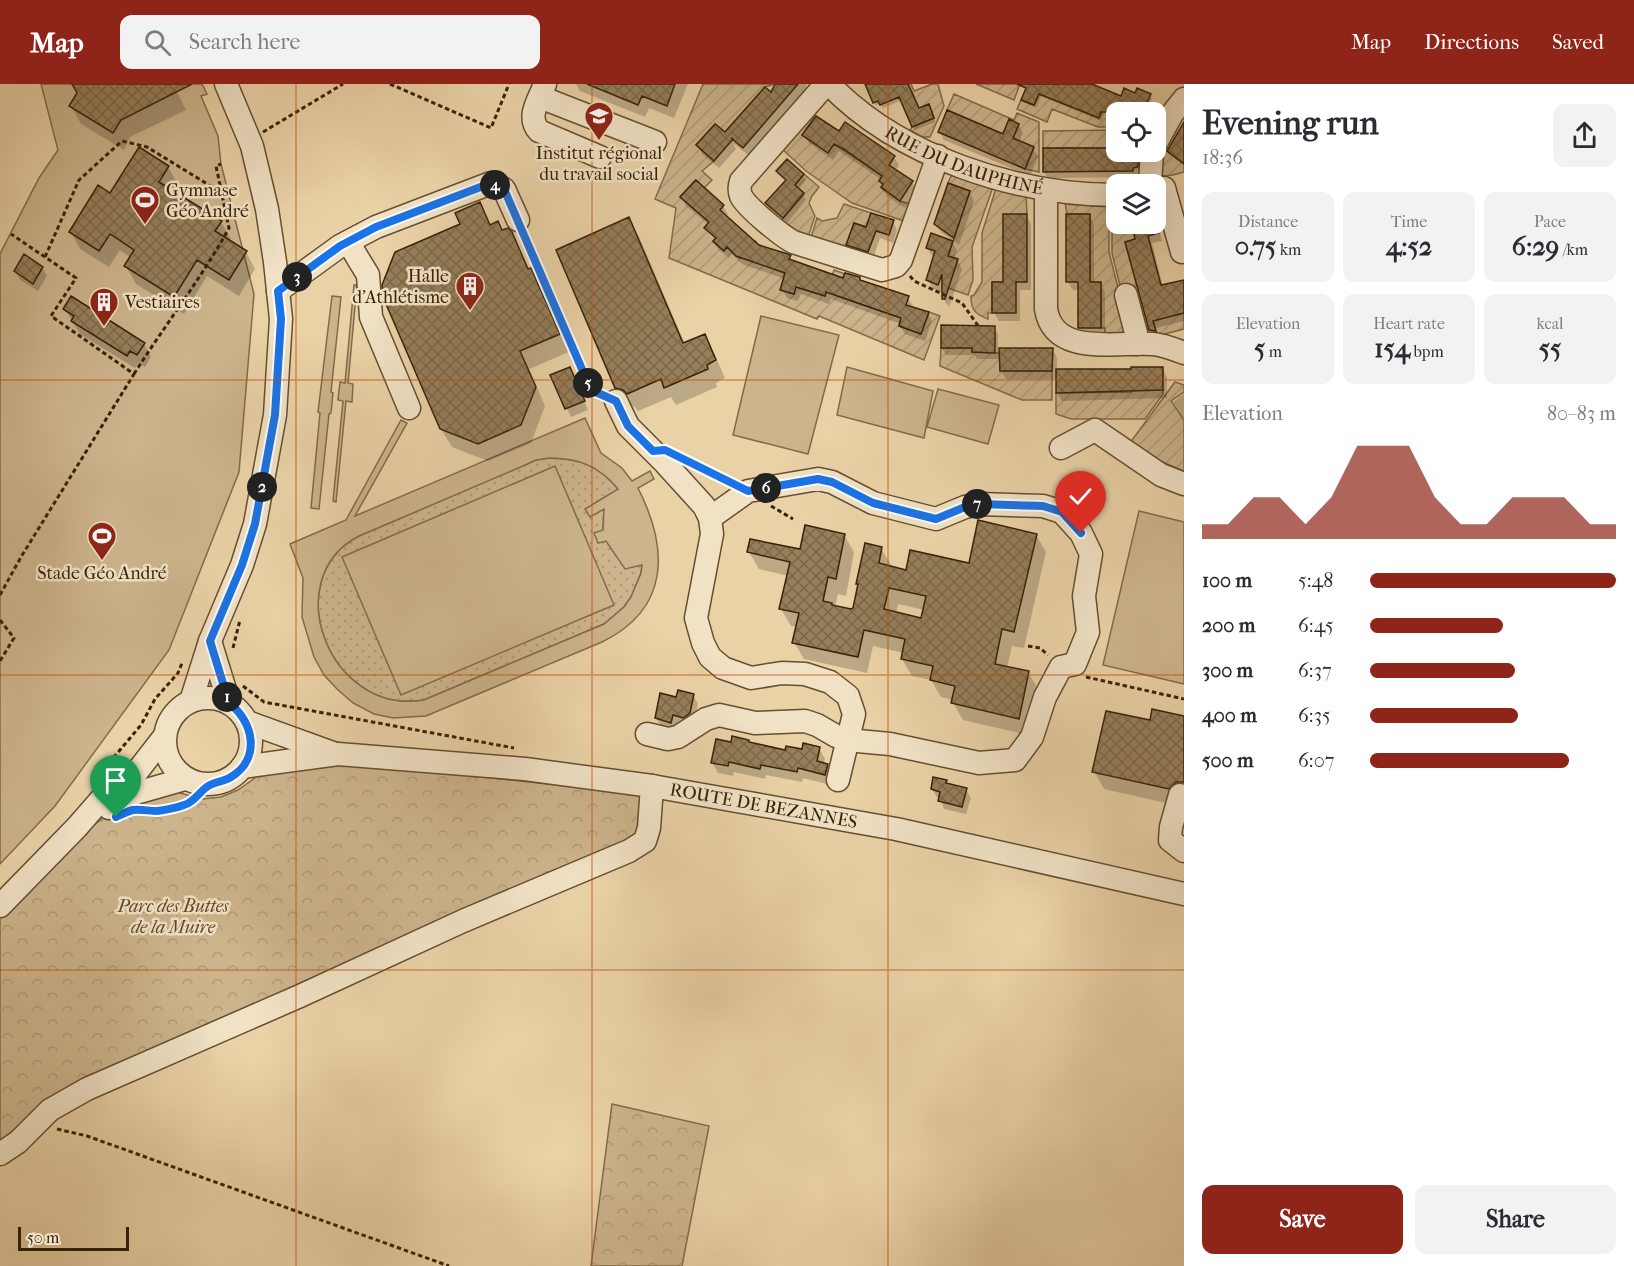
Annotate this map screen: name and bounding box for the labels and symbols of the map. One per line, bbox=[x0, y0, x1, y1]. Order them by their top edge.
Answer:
school or university icon: Institut régional du travail social bbox=[583, 100, 615, 142]
street label: RUE DU DAUPHINÉ bbox=[881, 121, 1045, 199]
place label: Institut régional du travail social bbox=[536, 143, 662, 185]
pin: 4 bbox=[480, 170, 510, 200]
place label: Gymnase Géo André bbox=[166, 180, 249, 222]
sports icon: Gymnase Géo André bbox=[129, 184, 161, 226]
pin: 3 bbox=[282, 262, 312, 292]
place label: Halle d'Athlétisme bbox=[352, 266, 449, 308]
building icon: Halle d'Athlétisme bbox=[454, 270, 486, 312]
building icon: Vestiaires bbox=[88, 286, 120, 328]
place label: Vestiaires bbox=[124, 292, 200, 313]
pin: 5 bbox=[573, 368, 603, 398]
pin bbox=[1055, 471, 1106, 533]
pin: 2 bbox=[247, 472, 277, 502]
pin: 6 bbox=[751, 473, 781, 503]
pin: 7 bbox=[962, 489, 992, 519]
sports icon: Stade Géo André bbox=[86, 520, 118, 562]
place label: Stade Géo André bbox=[37, 563, 167, 584]
pin: 1 bbox=[212, 682, 242, 712]
pin bbox=[90, 755, 141, 817]
street label: ROUTE DE BEZANNES bbox=[668, 779, 859, 832]
park label: Parc des Buttes de la Muire bbox=[117, 896, 229, 938]
scale bar bbox=[18, 1224, 129, 1252]

